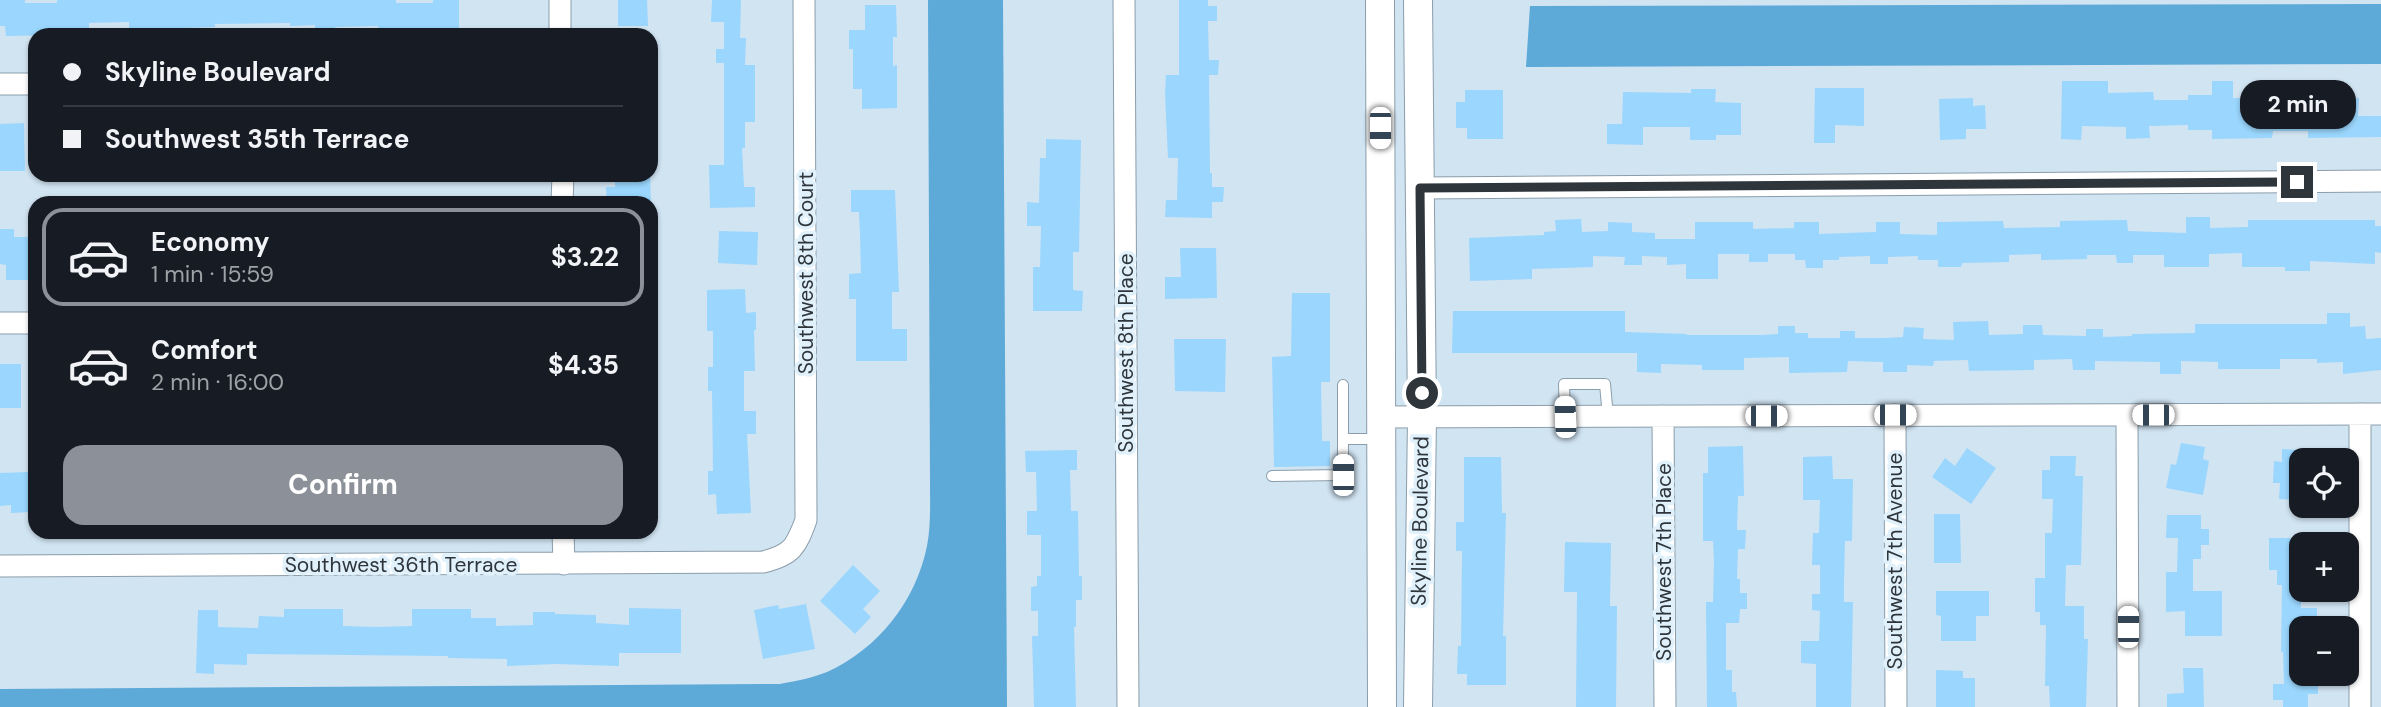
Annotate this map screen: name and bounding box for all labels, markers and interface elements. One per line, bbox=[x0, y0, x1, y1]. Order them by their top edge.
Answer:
text: Skyline Boulevard bbox=[105, 55, 330, 89]
callout: 2 min bbox=[2239, 80, 2355, 130]
text: 2 min bbox=[2268, 89, 2328, 119]
car bbox=[1370, 107, 1391, 149]
text: Southwest 35th Terrace bbox=[105, 122, 409, 156]
route end bbox=[2281, 166, 2313, 198]
street label: Southwest 8th Court bbox=[792, 172, 820, 374]
text: Economy bbox=[151, 225, 269, 259]
icon: car bbox=[67, 226, 130, 289]
text: $3.22 bbox=[551, 240, 619, 274]
street label: Southwest 8th Place bbox=[1112, 253, 1140, 453]
text: 1 min · 15:59 bbox=[151, 259, 274, 289]
text: Comfort bbox=[151, 333, 257, 367]
icon: car bbox=[67, 334, 130, 397]
text: $4.35 bbox=[548, 348, 619, 382]
text: 2 min · 16:00 bbox=[151, 367, 284, 397]
route start bbox=[1406, 377, 1438, 409]
car bbox=[1554, 396, 1577, 438]
car bbox=[1875, 405, 1917, 426]
car bbox=[2133, 405, 2175, 426]
car bbox=[1746, 406, 1788, 427]
street label: Skyline Boulevard bbox=[1405, 436, 1435, 606]
button: Confirm bbox=[63, 445, 623, 525]
map controls bbox=[2289, 448, 2359, 686]
button: locate bbox=[2289, 448, 2359, 518]
street label: Southwest 7th Avenue bbox=[1881, 452, 1909, 669]
car bbox=[1333, 454, 1354, 496]
street label: Southwest 7th Place bbox=[1650, 463, 1678, 661]
button: + bbox=[2289, 532, 2359, 602]
street label: Southwest 36th Terrace bbox=[285, 551, 517, 579]
car bbox=[2118, 606, 2139, 648]
button: − bbox=[2289, 616, 2359, 686]

